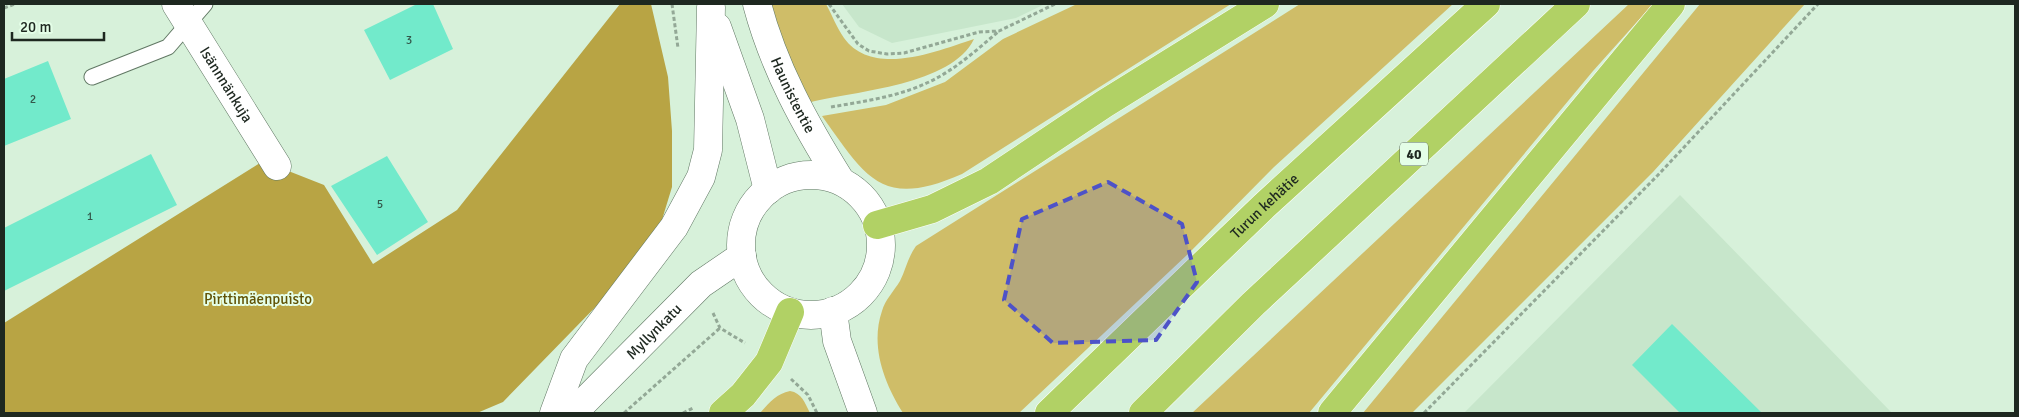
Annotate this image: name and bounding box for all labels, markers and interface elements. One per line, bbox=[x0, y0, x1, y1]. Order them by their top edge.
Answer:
scale bar bbox=[12, 10, 105, 42]
text: 20 m bbox=[20, 18, 51, 36]
house number: 3 bbox=[406, 33, 412, 48]
street label: Isännnänkuja bbox=[196, 43, 257, 126]
street label: Haunistentie bbox=[767, 54, 819, 136]
house number: 2 bbox=[30, 92, 36, 107]
road number: 40 bbox=[1400, 142, 1428, 166]
street label: Turun kehätie bbox=[1227, 170, 1303, 242]
house number: 5 bbox=[377, 197, 383, 212]
house number: 1 bbox=[87, 209, 93, 224]
park label: Pirttimäenpuisto bbox=[204, 290, 312, 308]
street label: Myllynkatu bbox=[623, 300, 685, 363]

